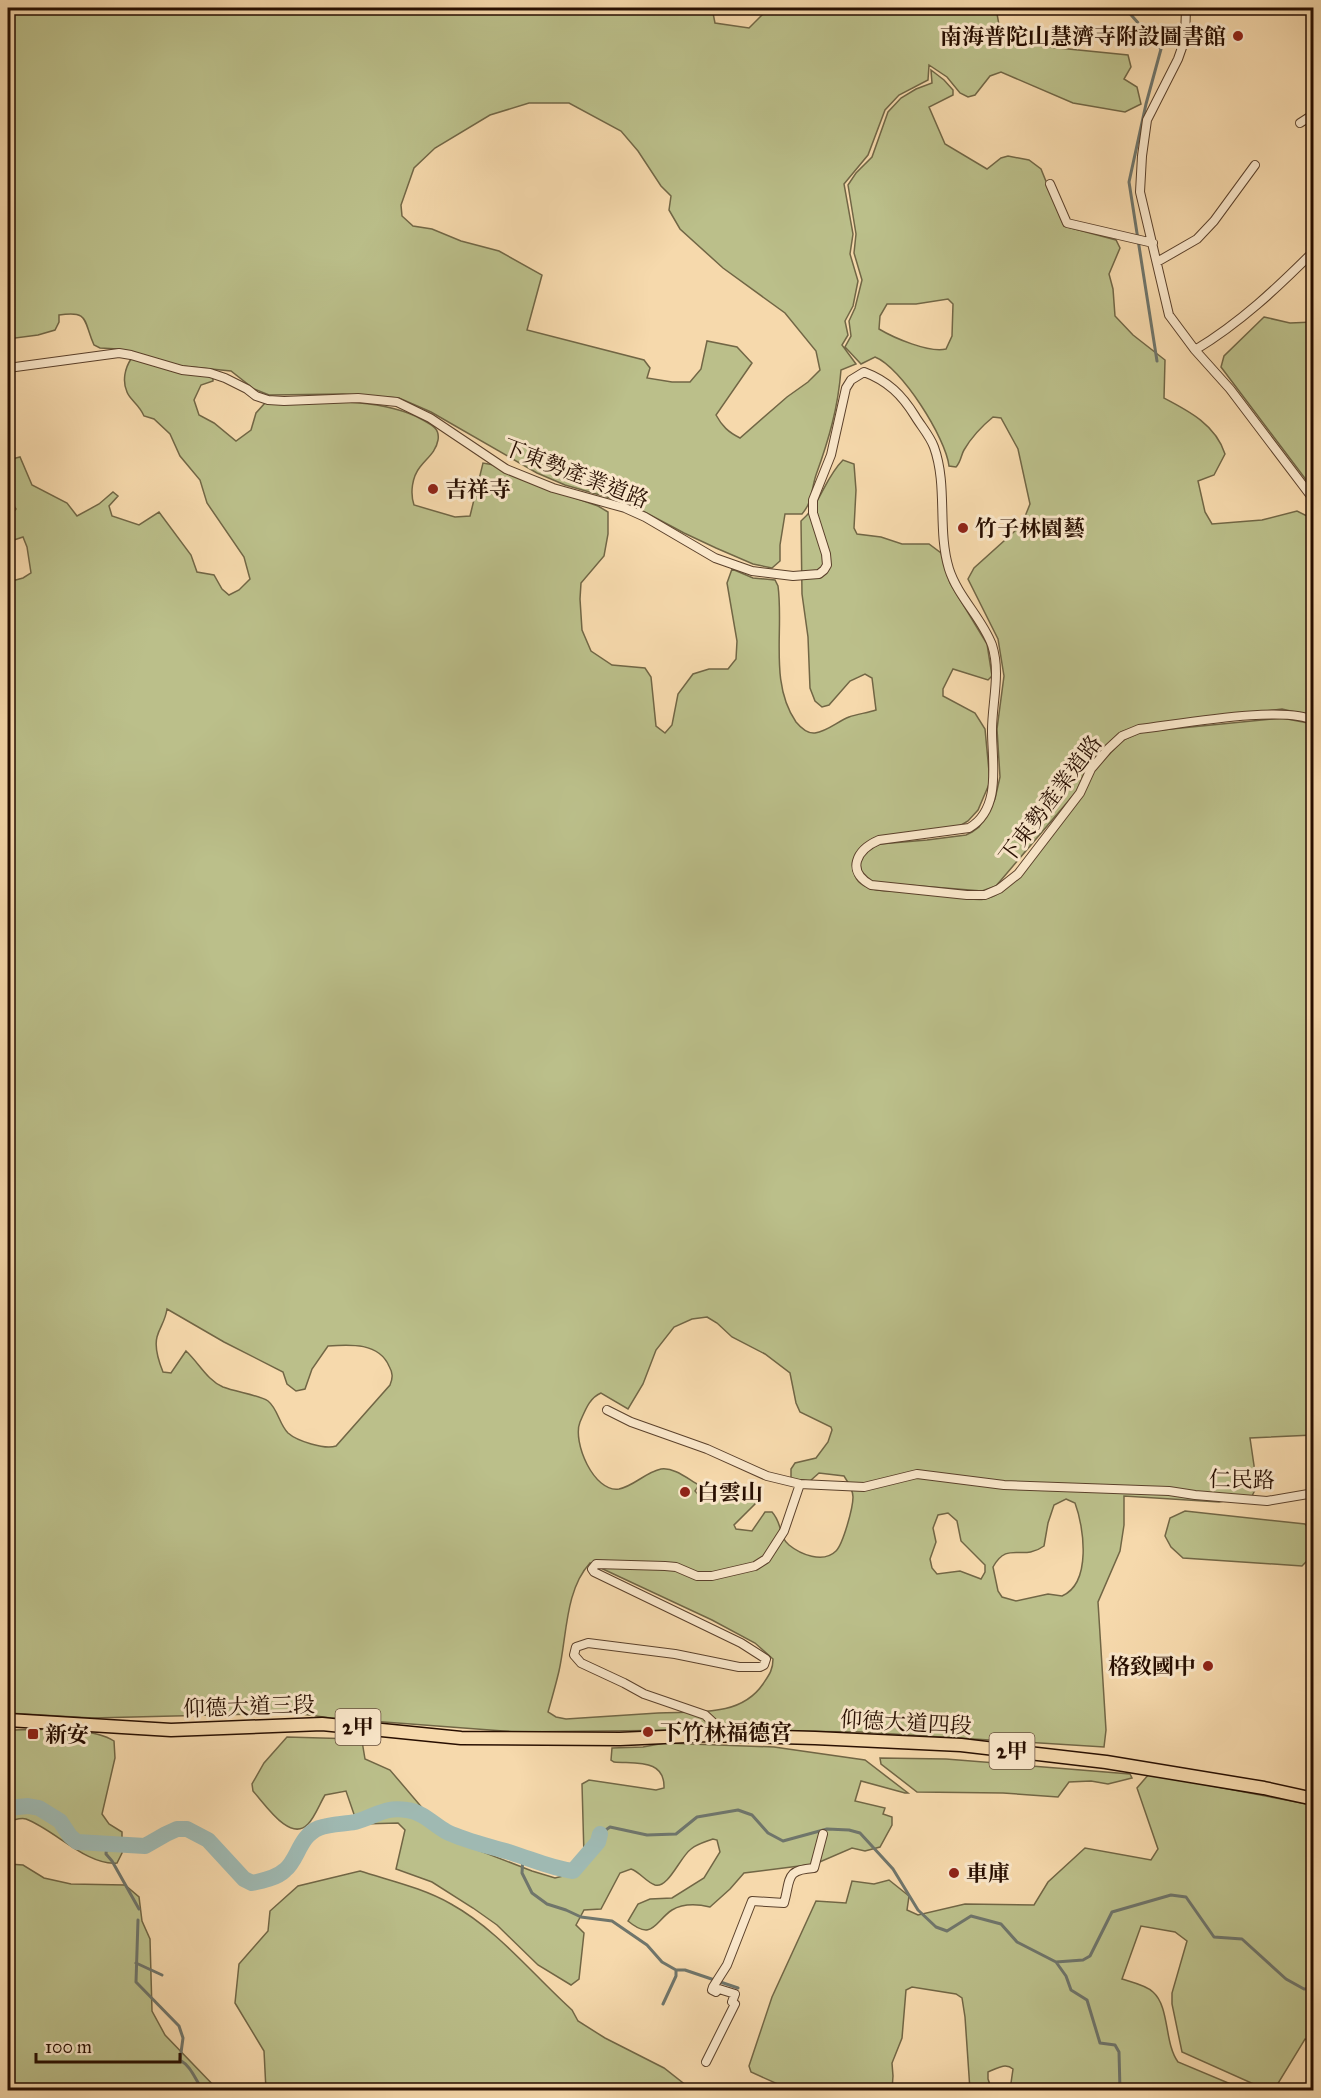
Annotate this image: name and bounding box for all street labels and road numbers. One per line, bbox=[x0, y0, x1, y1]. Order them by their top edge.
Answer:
street label: 下東勢產業道路 bbox=[499, 433, 653, 514]
street label: 下東勢產業道路 bbox=[993, 730, 1108, 869]
street label: 仁民路 bbox=[1209, 1465, 1275, 1494]
street label: 仰德大道三段 bbox=[183, 1691, 315, 1722]
street label: 仰德大道四段 bbox=[839, 1706, 973, 1739]
road number: 2甲 bbox=[336, 1709, 380, 1745]
road number: 2甲 bbox=[990, 1733, 1034, 1769]

